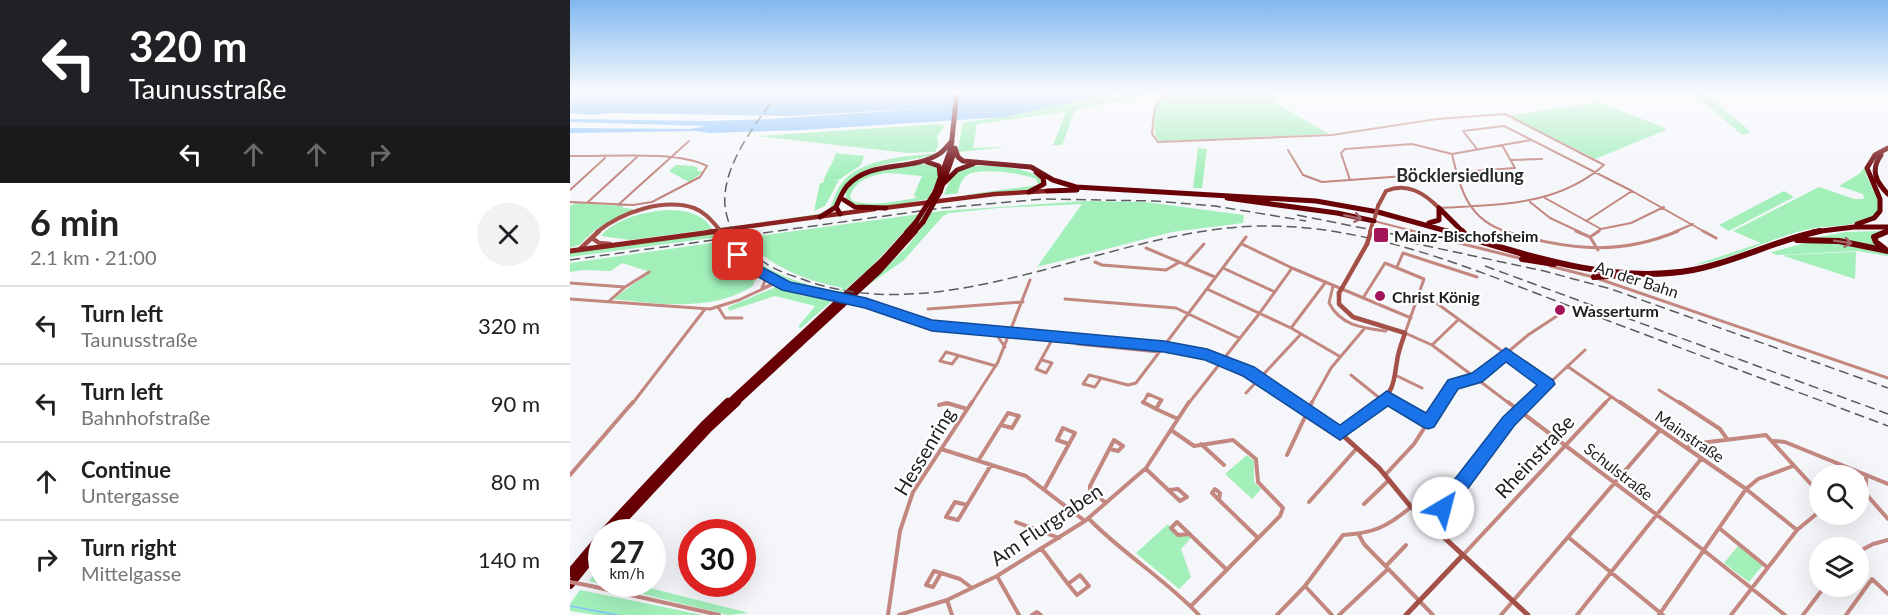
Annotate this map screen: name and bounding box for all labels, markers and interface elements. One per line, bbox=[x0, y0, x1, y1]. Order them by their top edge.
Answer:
text: 320 m bbox=[129, 21, 247, 71]
icon: left bbox=[30, 24, 108, 102]
text: Taunusstraße bbox=[129, 72, 286, 105]
icon: left bbox=[174, 138, 207, 171]
icon: ahead bbox=[237, 138, 270, 171]
icon: ahead bbox=[300, 138, 333, 171]
icon: right bbox=[363, 138, 396, 171]
district label: Böcklersiedlung bbox=[1396, 164, 1524, 186]
text: 6 min bbox=[30, 200, 119, 244]
button: close bbox=[477, 203, 540, 266]
one-way arrow bbox=[1343, 211, 1362, 223]
marker: Mainz-Bischofsheim bbox=[1372, 226, 1390, 244]
place label: Mainz-Bischofsheim bbox=[1394, 226, 1538, 245]
pin bbox=[712, 229, 763, 280]
one-way arrow bbox=[1833, 237, 1852, 248]
icon: arrive bbox=[721, 238, 754, 271]
text: 2.1 km · 21:00 bbox=[30, 245, 157, 269]
street label: An der Bahn bbox=[1593, 257, 1681, 301]
place label: Christ König bbox=[1392, 287, 1480, 306]
marker: Christ König bbox=[1373, 289, 1387, 303]
text: Turn left bbox=[81, 300, 163, 327]
place label: Wasserturm bbox=[1572, 301, 1659, 320]
marker: Wasserturm bbox=[1553, 303, 1567, 317]
icon: left bbox=[30, 309, 63, 342]
text: 320 m bbox=[478, 312, 540, 339]
text: Taunusstraße bbox=[81, 327, 198, 351]
text: Turn left bbox=[81, 378, 163, 405]
icon: left bbox=[30, 387, 63, 420]
text: 90 m bbox=[491, 390, 540, 417]
street label: Hessenring bbox=[888, 403, 960, 499]
text: Bahnhofstraße bbox=[81, 405, 210, 429]
street label: Mainstraße bbox=[1652, 406, 1728, 466]
street label: Rheinstraße bbox=[1489, 409, 1579, 503]
street label: Schulstraße bbox=[1581, 438, 1657, 504]
text: Continue bbox=[81, 456, 171, 483]
icon: ahead bbox=[30, 465, 63, 498]
map controls bbox=[1809, 465, 1869, 597]
button: search bbox=[1809, 465, 1869, 525]
text: 80 m bbox=[491, 468, 540, 495]
position arrow bbox=[1411, 476, 1475, 540]
street label: Am Flurgraben bbox=[986, 478, 1106, 570]
text: Untergasse bbox=[81, 483, 179, 507]
speed limit sign: 30 bbox=[678, 519, 756, 597]
text: 27 bbox=[610, 533, 644, 569]
text: Turn right bbox=[81, 534, 176, 561]
button: layers bbox=[1809, 537, 1869, 597]
icon: right bbox=[30, 543, 63, 576]
text: 140 m bbox=[478, 546, 540, 573]
text: Mittelgasse bbox=[81, 561, 181, 585]
text: km/h bbox=[609, 564, 645, 582]

